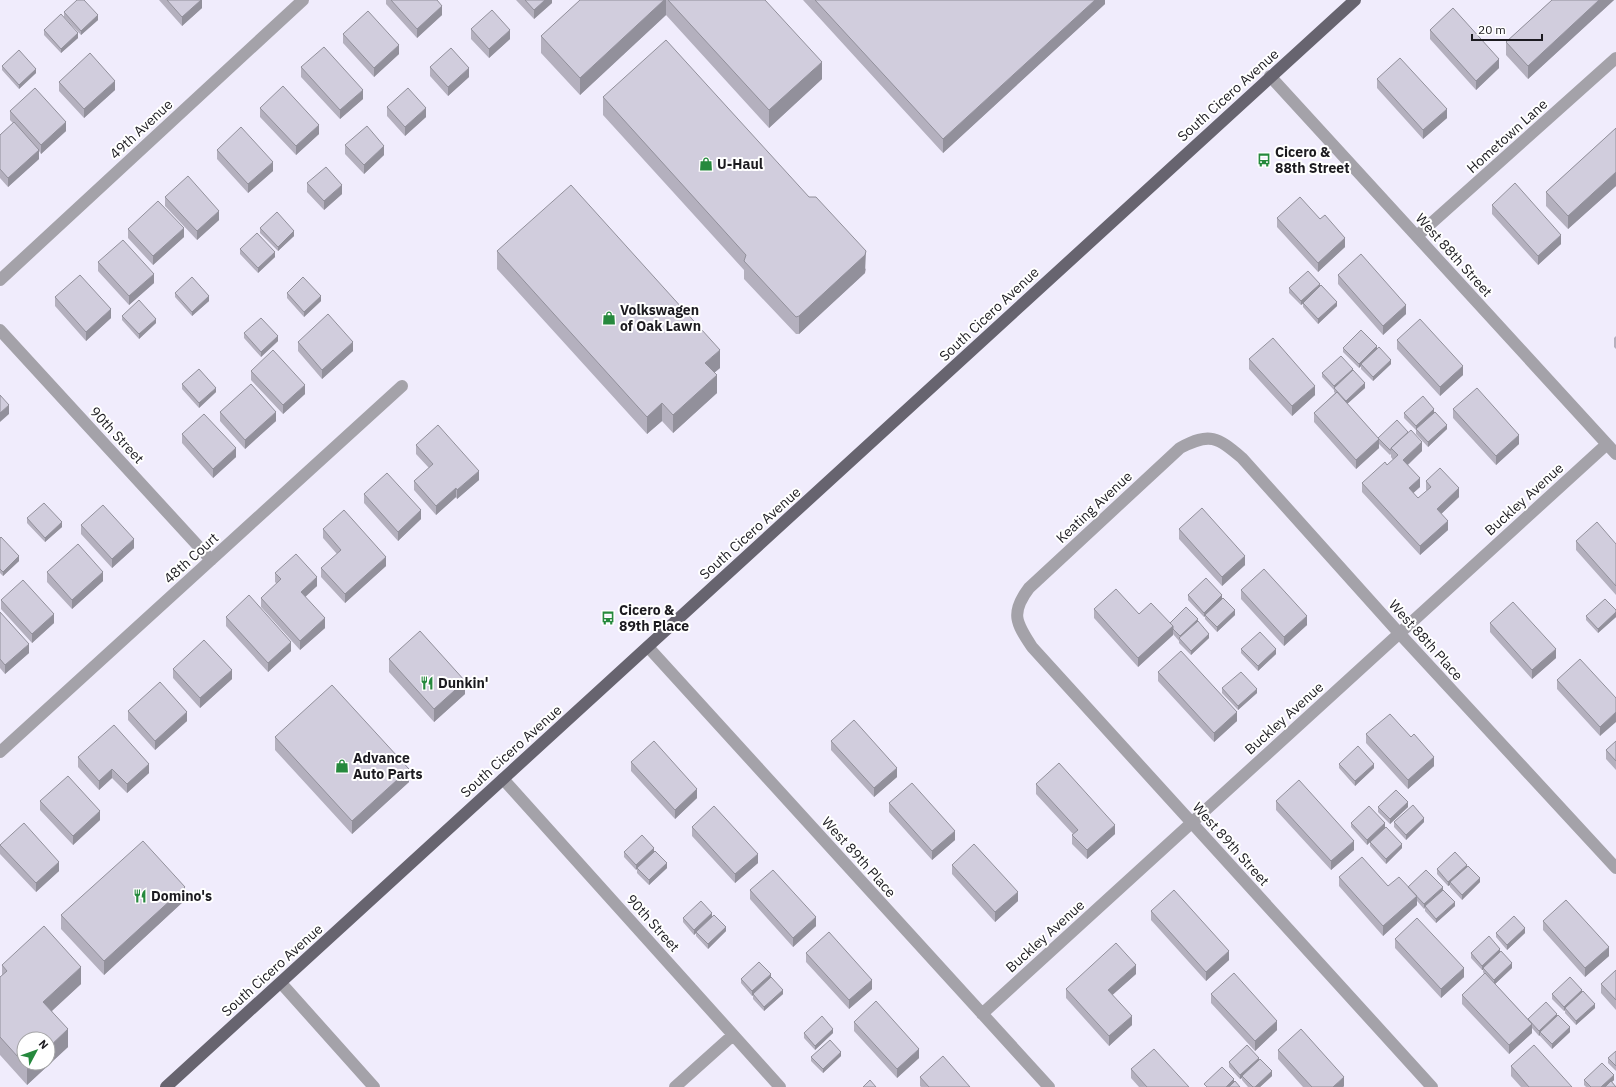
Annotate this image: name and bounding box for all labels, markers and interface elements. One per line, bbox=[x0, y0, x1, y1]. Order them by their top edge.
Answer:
scale bar bbox=[1472, 16, 1542, 42]
text: 20 m bbox=[1478, 22, 1506, 37]
street label: South Cicero Avenue bbox=[1174, 45, 1283, 145]
street label: 49th Avenue bbox=[106, 95, 177, 163]
street label: Hometown Lane bbox=[1463, 95, 1551, 177]
place label: Cicero & 88th Street bbox=[1275, 143, 1350, 177]
bus stop icon: Cicero & 88th Street bbox=[1256, 152, 1272, 168]
place label: U-Haul bbox=[717, 155, 763, 173]
shop icon: U-Haul bbox=[698, 156, 714, 172]
street label: West 88th Street bbox=[1412, 209, 1496, 301]
street label: South Cicero Avenue bbox=[935, 263, 1043, 365]
place label: Volkswagen of Oak Lawn bbox=[620, 301, 701, 335]
shop icon: Volkswagen of Oak Lawn bbox=[601, 310, 617, 326]
street label: 90th Street bbox=[86, 403, 148, 467]
street label: Buckley Avenue bbox=[1481, 459, 1567, 539]
street label: Keating Avenue bbox=[1052, 467, 1136, 547]
street label: South Cicero Avenue bbox=[696, 483, 805, 583]
street label: 48th Court bbox=[160, 529, 222, 587]
street label: West 88th Place bbox=[1385, 596, 1467, 684]
place label: Cicero & 89th Place bbox=[619, 601, 689, 635]
bus stop icon: Cicero & 89th Place bbox=[600, 610, 616, 626]
place label: Dunkin' bbox=[438, 674, 488, 692]
restaurant icon: Dunkin' bbox=[419, 675, 435, 691]
street label: Buckley Avenue bbox=[1241, 678, 1327, 758]
street label: South Cicero Avenue bbox=[457, 701, 566, 801]
place label: Advance Auto Parts bbox=[353, 749, 423, 783]
shop icon: Advance Auto Parts bbox=[334, 758, 350, 774]
street label: West 89th Street bbox=[1189, 798, 1273, 890]
street label: West 89th Place bbox=[818, 813, 900, 901]
place label: Domino's bbox=[151, 887, 212, 905]
restaurant icon: Domino's bbox=[132, 888, 148, 904]
street label: 90th Street bbox=[622, 890, 684, 956]
street label: Buckley Avenue bbox=[1002, 896, 1088, 976]
street label: South Cicero Avenue bbox=[218, 920, 327, 1020]
north arrow bbox=[16, 1031, 56, 1071]
text: N bbox=[36, 1037, 51, 1052]

